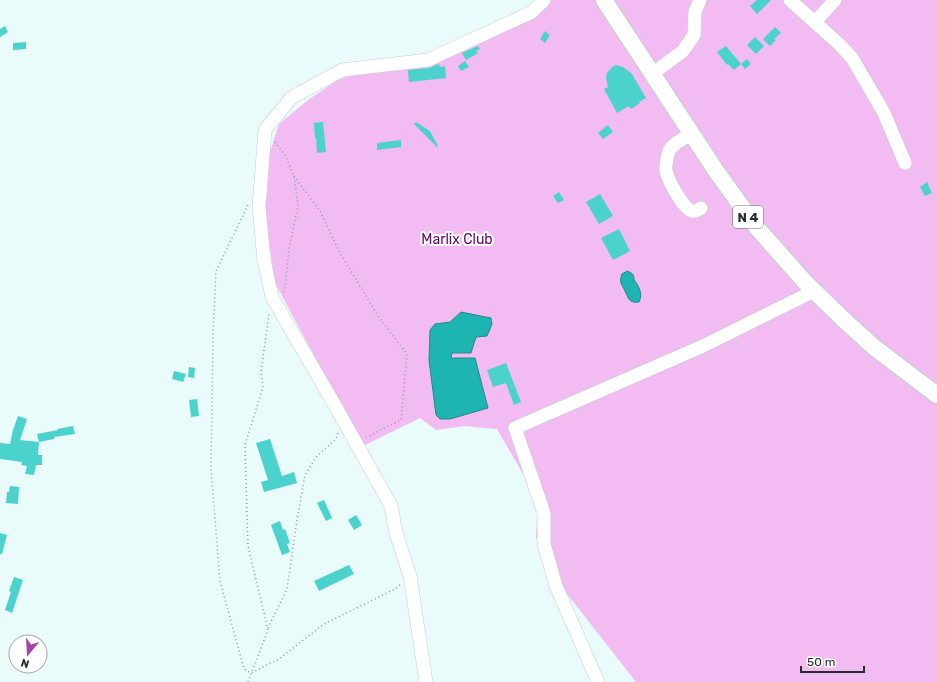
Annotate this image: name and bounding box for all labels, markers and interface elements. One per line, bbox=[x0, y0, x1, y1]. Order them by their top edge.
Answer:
road number: N 4 bbox=[733, 206, 763, 228]
park label: Marlix Club bbox=[421, 231, 493, 248]
north arrow bbox=[8, 634, 48, 674]
scale bar bbox=[801, 648, 864, 674]
text: 50 m bbox=[807, 655, 835, 669]
text: N bbox=[19, 656, 31, 670]

